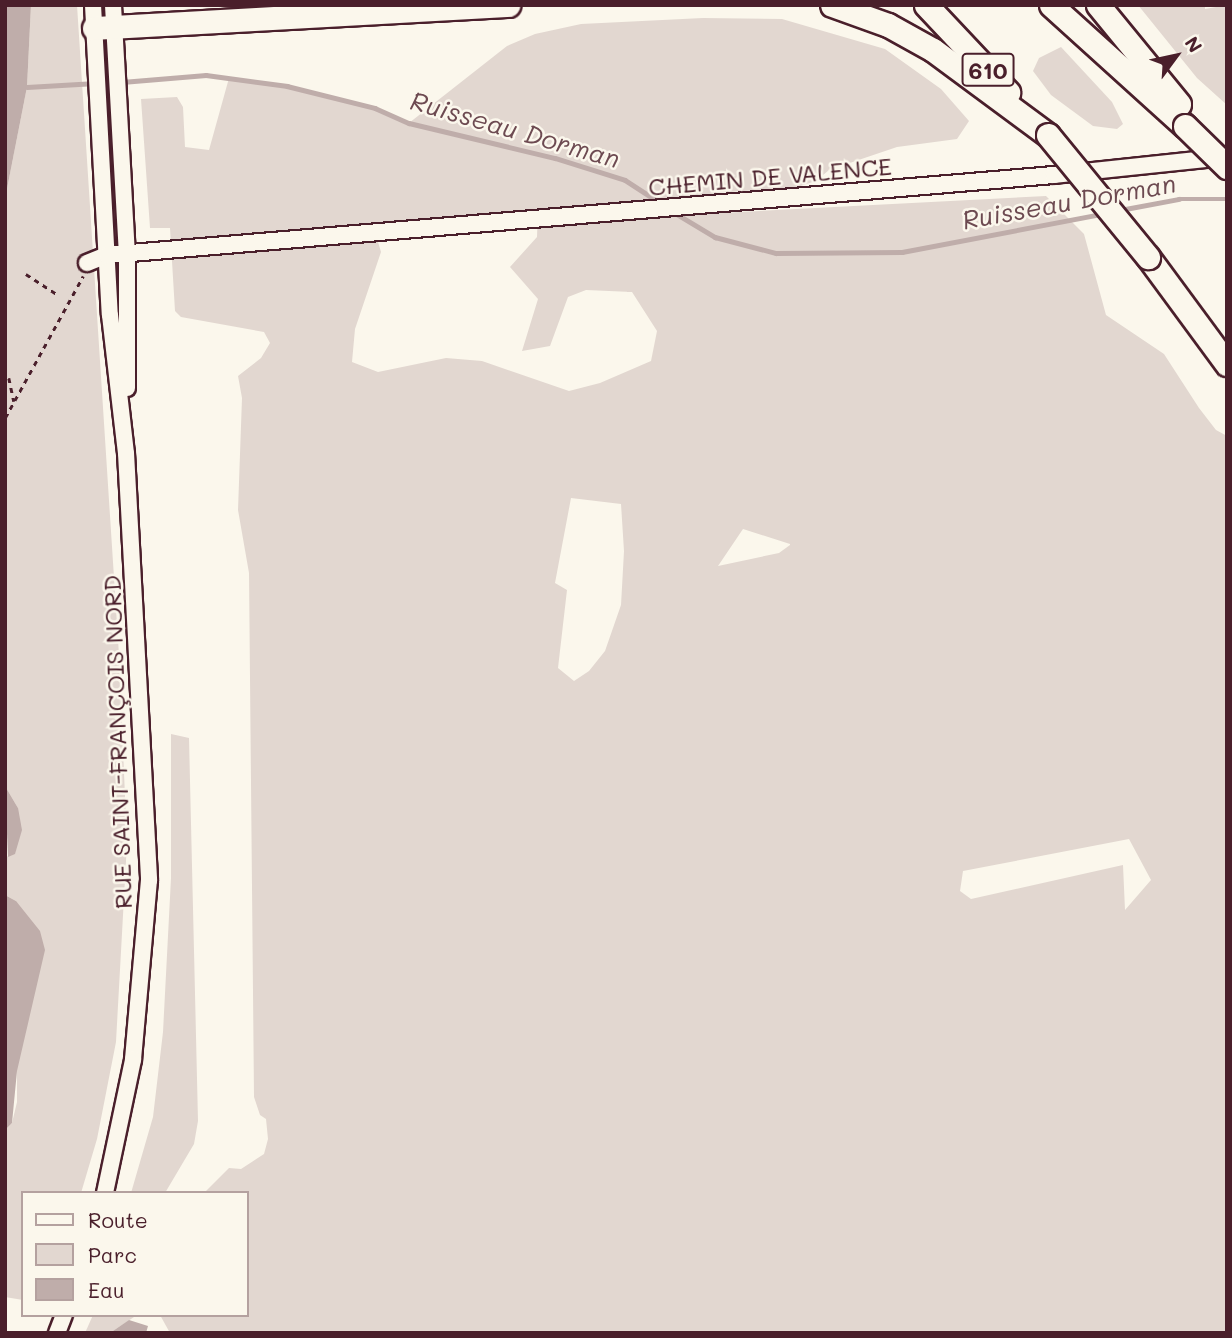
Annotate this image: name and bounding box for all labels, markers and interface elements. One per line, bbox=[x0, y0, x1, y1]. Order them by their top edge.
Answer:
north arrow bbox=[1141, 21, 1211, 91]
text: N bbox=[1180, 31, 1208, 57]
road number: 610 bbox=[960, 50, 1016, 90]
water label: Ruisseau Dorman bbox=[407, 85, 623, 175]
street label: CHEMIN DE VALENCE bbox=[647, 151, 893, 201]
water label: Ruisseau Dorman bbox=[960, 168, 1178, 236]
street label: RUE SAINT-FRANÇOIS NORD bbox=[97, 574, 137, 910]
legend bbox=[21, 1191, 248, 1317]
text: Route bbox=[88, 1206, 148, 1233]
text: Parc bbox=[88, 1241, 137, 1268]
text: Eau bbox=[88, 1276, 125, 1303]

